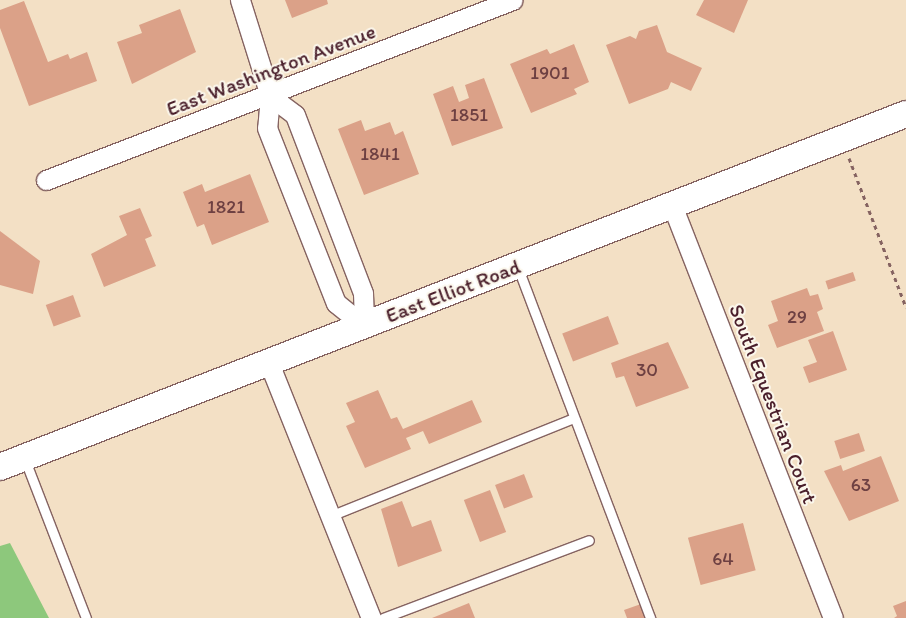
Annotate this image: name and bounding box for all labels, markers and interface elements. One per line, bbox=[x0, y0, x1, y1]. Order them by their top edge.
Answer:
street label: East Washington Avenue bbox=[163, 19, 379, 121]
house number: 1901 bbox=[530, 62, 570, 84]
house number: 1851 bbox=[450, 104, 488, 126]
house number: 1841 bbox=[360, 143, 400, 165]
house number: 1821 bbox=[207, 196, 245, 218]
street label: East Elliot Road bbox=[382, 254, 524, 328]
street label: South Equestrian Court bbox=[723, 301, 823, 507]
house number: 29 bbox=[787, 306, 807, 328]
house number: 30 bbox=[636, 359, 658, 381]
house number: 63 bbox=[851, 474, 871, 496]
house number: 64 bbox=[712, 548, 734, 570]

